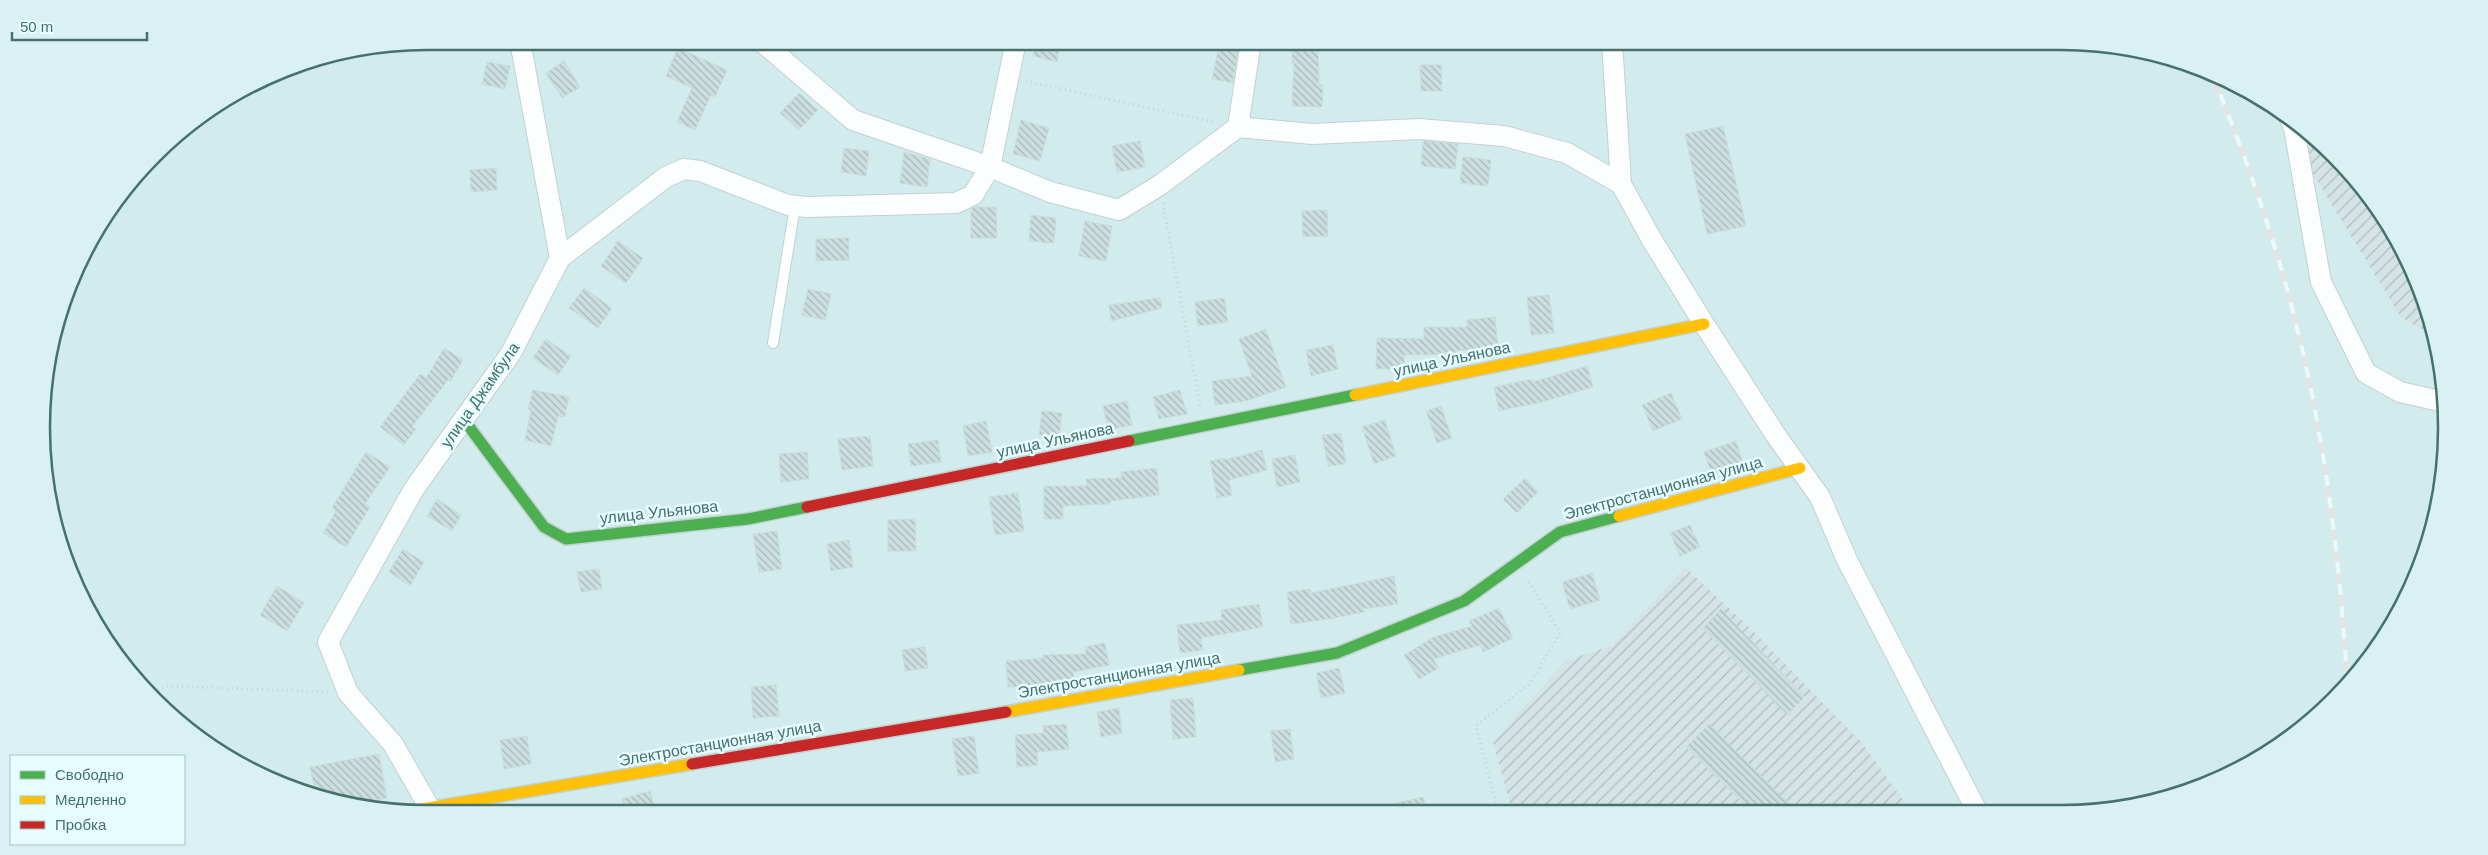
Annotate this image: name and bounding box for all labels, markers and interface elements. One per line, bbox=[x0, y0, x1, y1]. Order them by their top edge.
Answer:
scale bar bbox=[12, 10, 148, 42]
text: 50 m bbox=[20, 18, 53, 35]
street label: улица Ульянова bbox=[1392, 338, 1512, 380]
street label: улица Джамбула bbox=[437, 339, 523, 451]
street label: улица Ульянова bbox=[995, 419, 1115, 461]
street label: Электростанционная улица bbox=[1562, 453, 1764, 523]
street label: улица Ульянова bbox=[599, 497, 719, 527]
street label: Электростанционная улица bbox=[1017, 649, 1222, 701]
street label: Электростанционная улица bbox=[618, 717, 823, 769]
legend bbox=[10, 755, 185, 845]
text: Свободно bbox=[55, 766, 124, 783]
text: Медленно bbox=[55, 791, 126, 808]
text: Пробка bbox=[55, 816, 107, 833]

